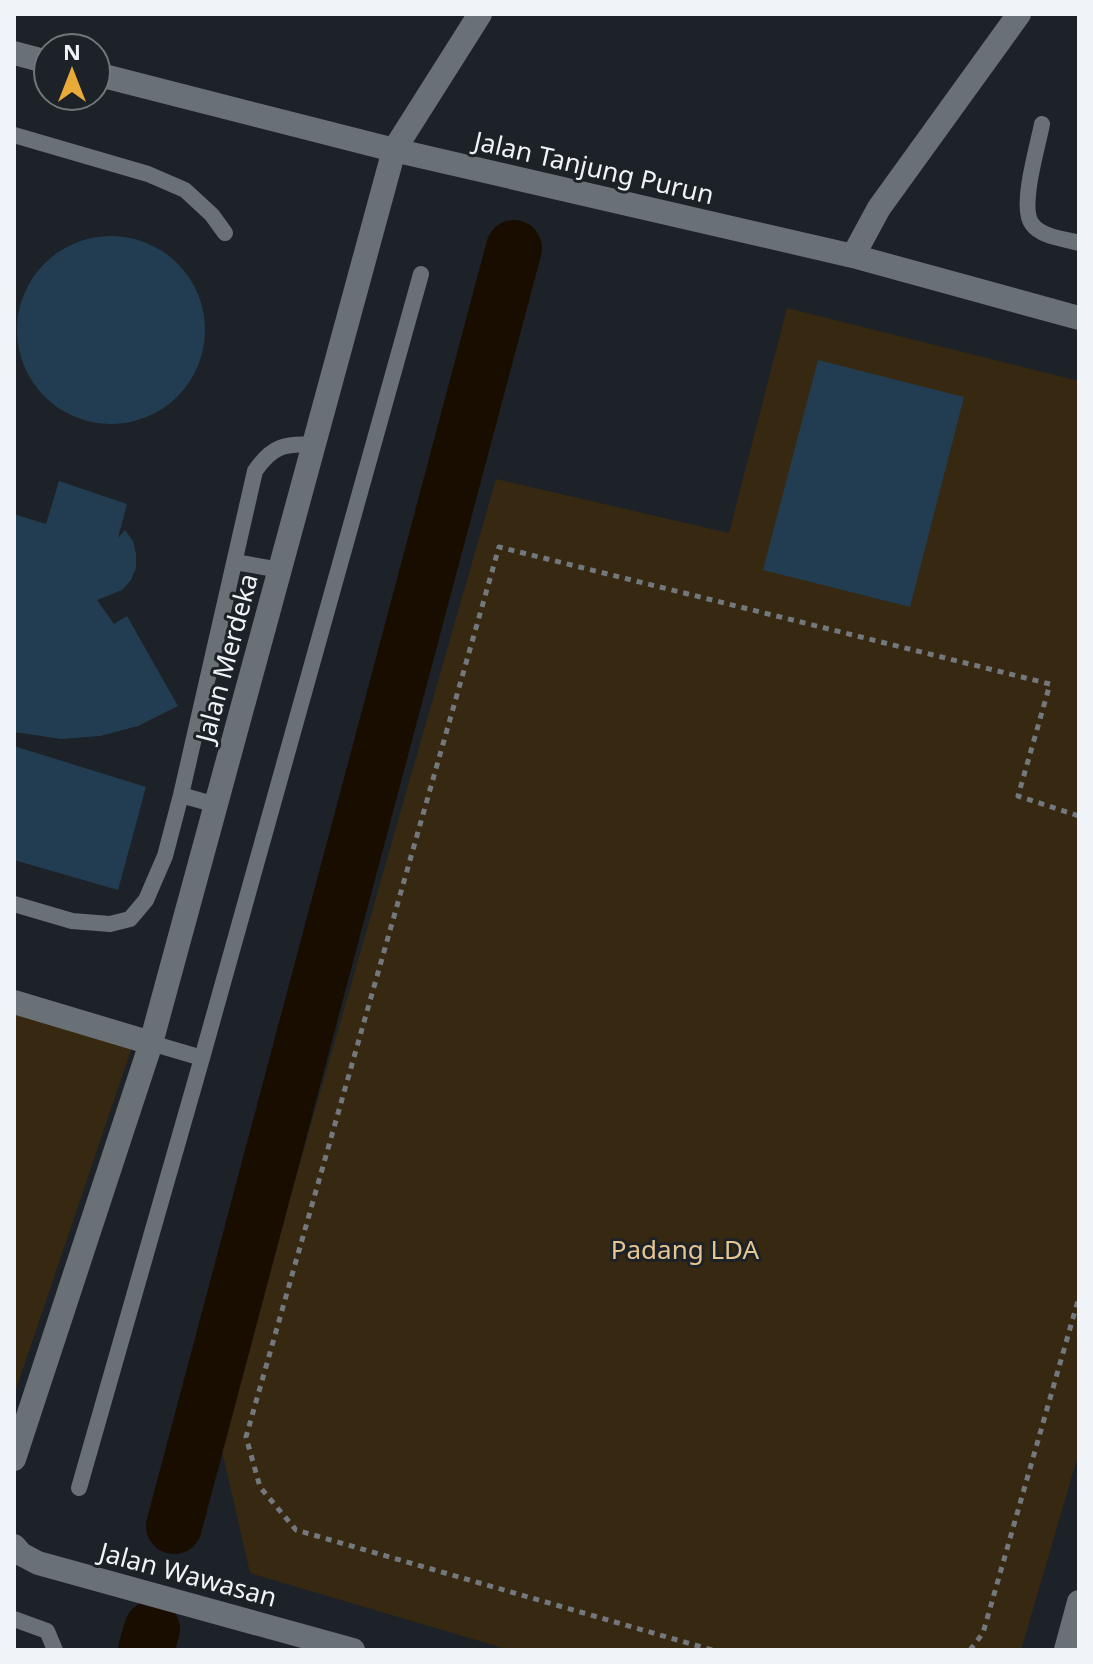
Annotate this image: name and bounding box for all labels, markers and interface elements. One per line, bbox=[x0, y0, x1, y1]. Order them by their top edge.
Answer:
north arrow bbox=[32, 32, 112, 112]
text: N bbox=[63, 36, 81, 66]
street label: Jalan Tanjung Purun bbox=[468, 121, 718, 212]
street label: Jalan Merdeka bbox=[185, 569, 266, 749]
park label: Padang LDA bbox=[611, 1231, 760, 1267]
street label: Jalan Wawasan bbox=[93, 1532, 281, 1615]

